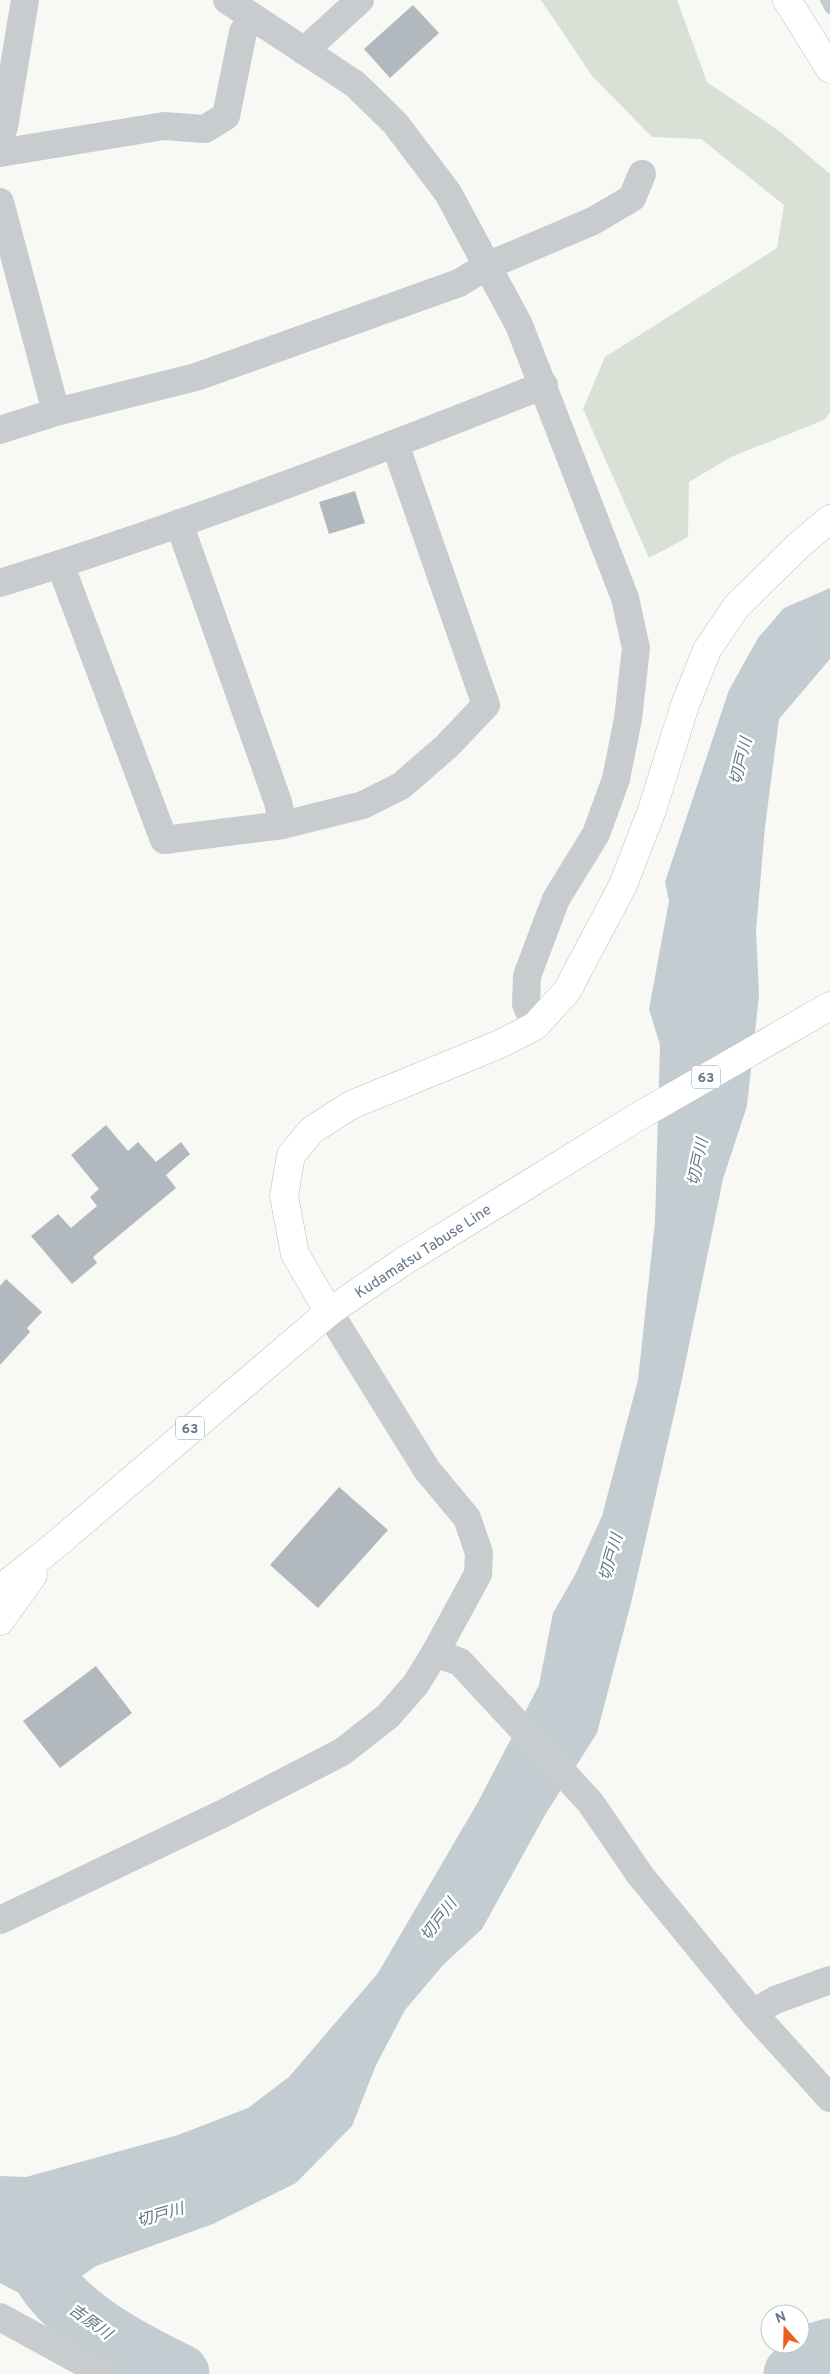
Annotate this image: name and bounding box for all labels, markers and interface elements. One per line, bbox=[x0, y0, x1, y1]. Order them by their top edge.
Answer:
water label: 切戸川 bbox=[726, 734, 758, 787]
road number: 63 bbox=[692, 1066, 720, 1088]
water label: 切戸川 bbox=[684, 1135, 714, 1188]
street label: Kudamatsu Tabuse Line bbox=[352, 1201, 496, 1303]
road number: 63 bbox=[176, 1416, 204, 1440]
water label: 切戸川 bbox=[596, 1530, 629, 1583]
water label: 切戸川 bbox=[417, 1893, 463, 1945]
water label: 切戸川 bbox=[135, 2199, 188, 2232]
water label: 吉原川 bbox=[65, 2300, 117, 2346]
north arrow bbox=[760, 2304, 810, 2354]
text: N bbox=[773, 2308, 789, 2328]

